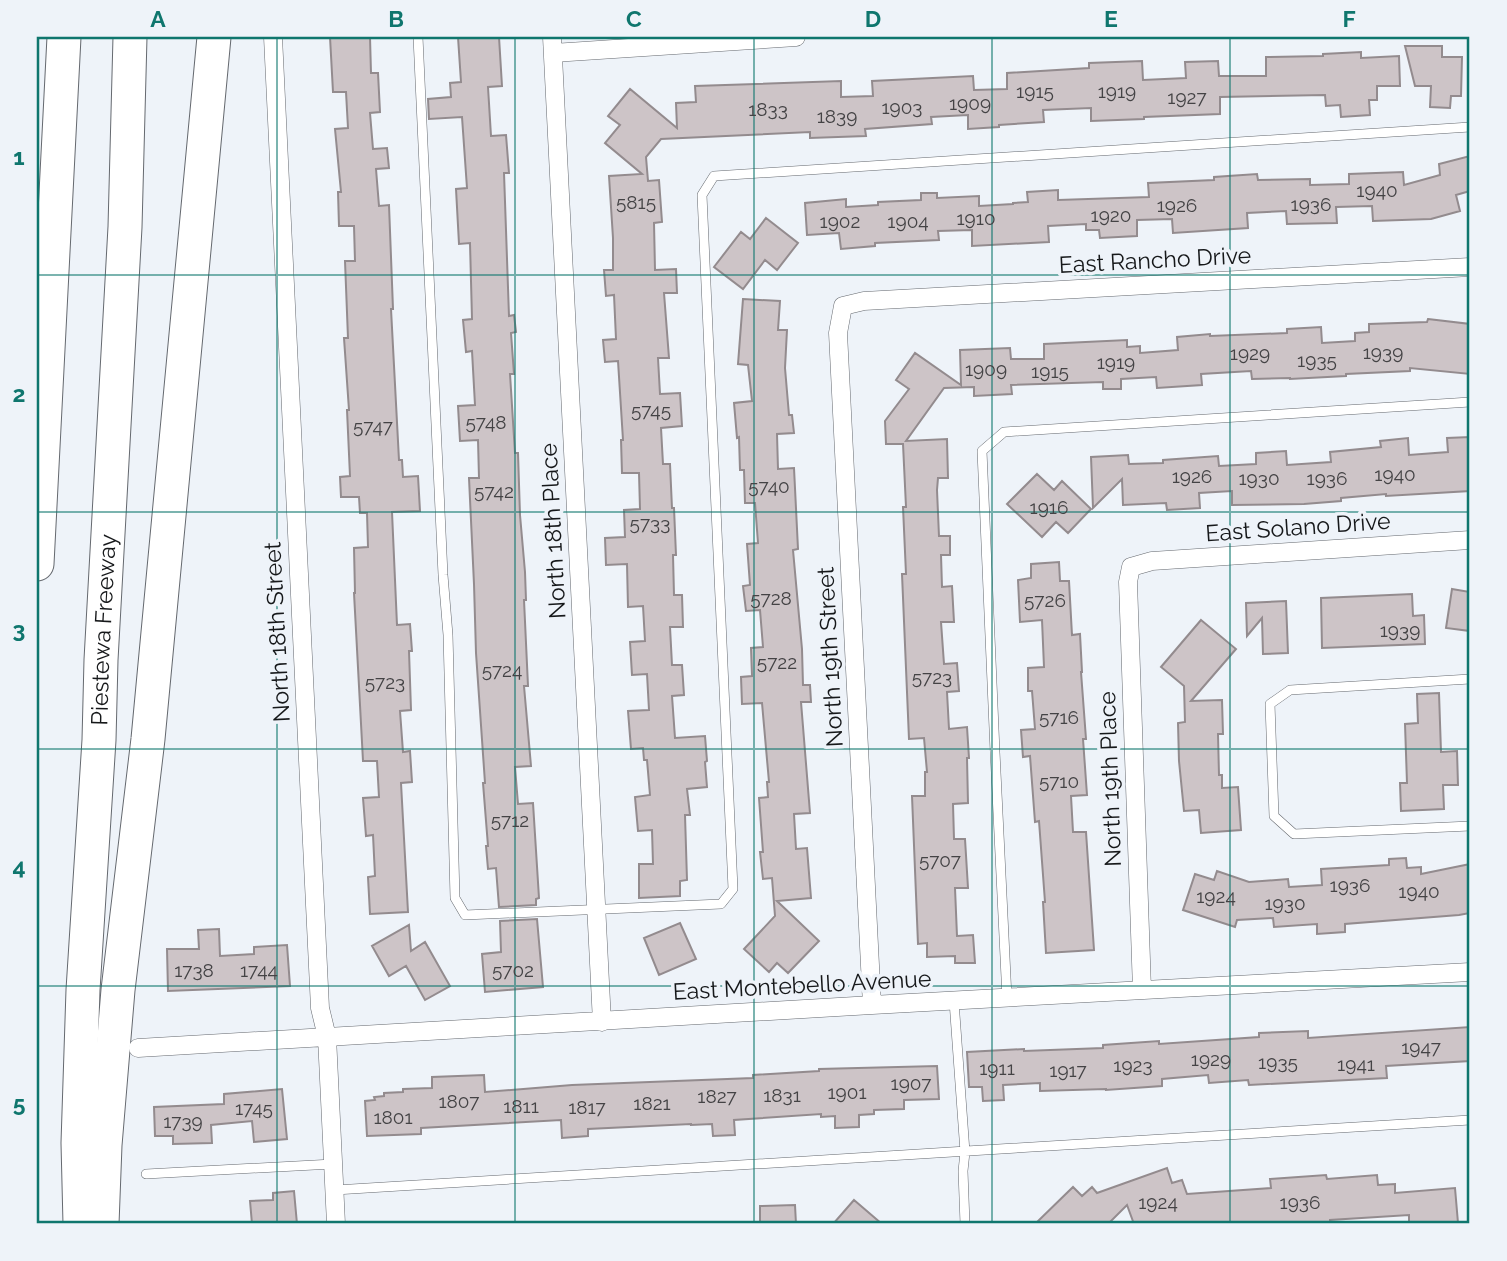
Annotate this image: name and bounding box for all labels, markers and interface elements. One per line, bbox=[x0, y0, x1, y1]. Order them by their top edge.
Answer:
text: A bbox=[150, 5, 166, 32]
text: B bbox=[388, 5, 404, 32]
text: C bbox=[626, 5, 642, 32]
text: D bbox=[865, 5, 881, 32]
text: E bbox=[1104, 5, 1118, 32]
text: F bbox=[1342, 5, 1356, 32]
house number: 1915 bbox=[1016, 80, 1054, 102]
house number: 1919 bbox=[1098, 80, 1136, 102]
house number: 1927 bbox=[1167, 86, 1207, 108]
house number: 1909 bbox=[949, 92, 991, 114]
house number: 1903 bbox=[881, 96, 923, 118]
house number: 1833 bbox=[748, 98, 788, 120]
house number: 1839 bbox=[817, 105, 857, 127]
text: 1 bbox=[13, 143, 25, 170]
house number: 1940 bbox=[1356, 179, 1398, 201]
house number: 5815 bbox=[616, 191, 656, 213]
house number: 1936 bbox=[1291, 193, 1331, 215]
house number: 1926 bbox=[1157, 194, 1197, 216]
house number: 1920 bbox=[1091, 204, 1131, 226]
house number: 1910 bbox=[956, 207, 996, 229]
house number: 1902 bbox=[820, 210, 860, 232]
house number: 1904 bbox=[887, 210, 929, 232]
street label: East Rancho Drive bbox=[1058, 241, 1252, 278]
house number: 1939 bbox=[1363, 341, 1403, 363]
house number: 1929 bbox=[1230, 342, 1270, 364]
house number: 1935 bbox=[1297, 349, 1337, 371]
house number: 1919 bbox=[1097, 351, 1135, 373]
house number: 1909 bbox=[965, 358, 1007, 380]
house number: 1915 bbox=[1031, 360, 1069, 382]
text: 2 bbox=[13, 380, 25, 407]
house number: 5745 bbox=[631, 399, 671, 421]
house number: 5748 bbox=[465, 411, 507, 433]
house number: 5747 bbox=[353, 415, 393, 437]
street label: North 18th Place bbox=[534, 443, 571, 620]
house number: 1940 bbox=[1374, 463, 1416, 485]
house number: 1926 bbox=[1172, 465, 1212, 487]
house number: 1930 bbox=[1238, 467, 1280, 489]
house number: 1936 bbox=[1307, 467, 1347, 489]
house number: 5740 bbox=[748, 475, 790, 497]
house number: 5742 bbox=[474, 480, 514, 502]
house number: 1916 bbox=[1030, 496, 1068, 518]
street label: East Solano Drive bbox=[1205, 507, 1391, 546]
house number: 5733 bbox=[630, 512, 670, 534]
street label: Piestewa Freeway bbox=[85, 533, 121, 726]
street label: North 18th Street bbox=[258, 541, 295, 723]
street label: North 19th Street bbox=[811, 566, 848, 748]
house number: 5728 bbox=[750, 587, 792, 609]
house number: 5726 bbox=[1024, 589, 1066, 611]
text: 3 bbox=[13, 616, 25, 643]
house number: 1939 bbox=[1380, 619, 1420, 641]
house number: 5722 bbox=[757, 651, 797, 673]
house number: 5724 bbox=[482, 659, 522, 681]
house number: 5723 bbox=[912, 666, 952, 688]
house number: 5723 bbox=[365, 671, 405, 693]
street label: North 19th Place bbox=[1093, 691, 1126, 867]
house number: 5716 bbox=[1039, 706, 1079, 728]
house number: 5710 bbox=[1039, 770, 1079, 792]
house number: 5712 bbox=[491, 809, 529, 831]
house number: 5707 bbox=[919, 849, 961, 871]
text: 4 bbox=[12, 853, 26, 880]
house number: 1936 bbox=[1330, 874, 1370, 896]
house number: 1940 bbox=[1398, 880, 1440, 902]
house number: 1924 bbox=[1196, 885, 1236, 907]
house number: 1930 bbox=[1264, 892, 1306, 914]
house number: 1738 bbox=[174, 959, 214, 981]
house number: 1744 bbox=[240, 959, 278, 981]
house number: 5702 bbox=[492, 959, 534, 981]
street label: East Montebello Avenue bbox=[672, 964, 932, 1005]
house number: 1947 bbox=[1401, 1036, 1441, 1058]
house number: 1929 bbox=[1191, 1048, 1231, 1070]
house number: 1935 bbox=[1258, 1051, 1298, 1073]
house number: 1941 bbox=[1337, 1053, 1375, 1075]
house number: 1923 bbox=[1113, 1054, 1153, 1076]
house number: 1911 bbox=[979, 1057, 1015, 1079]
house number: 1917 bbox=[1049, 1059, 1087, 1081]
house number: 1907 bbox=[891, 1072, 931, 1094]
house number: 1901 bbox=[827, 1081, 867, 1103]
house number: 1831 bbox=[763, 1084, 801, 1106]
house number: 1827 bbox=[697, 1085, 737, 1107]
text: 5 bbox=[13, 1090, 26, 1117]
house number: 1807 bbox=[438, 1090, 480, 1112]
house number: 1821 bbox=[633, 1092, 671, 1114]
house number: 1811 bbox=[503, 1095, 539, 1117]
house number: 1817 bbox=[568, 1096, 606, 1118]
house number: 1745 bbox=[235, 1097, 273, 1119]
house number: 1801 bbox=[373, 1106, 413, 1128]
house number: 1739 bbox=[163, 1110, 203, 1132]
house number: 1924 bbox=[1138, 1191, 1178, 1213]
house number: 1936 bbox=[1280, 1191, 1320, 1213]

